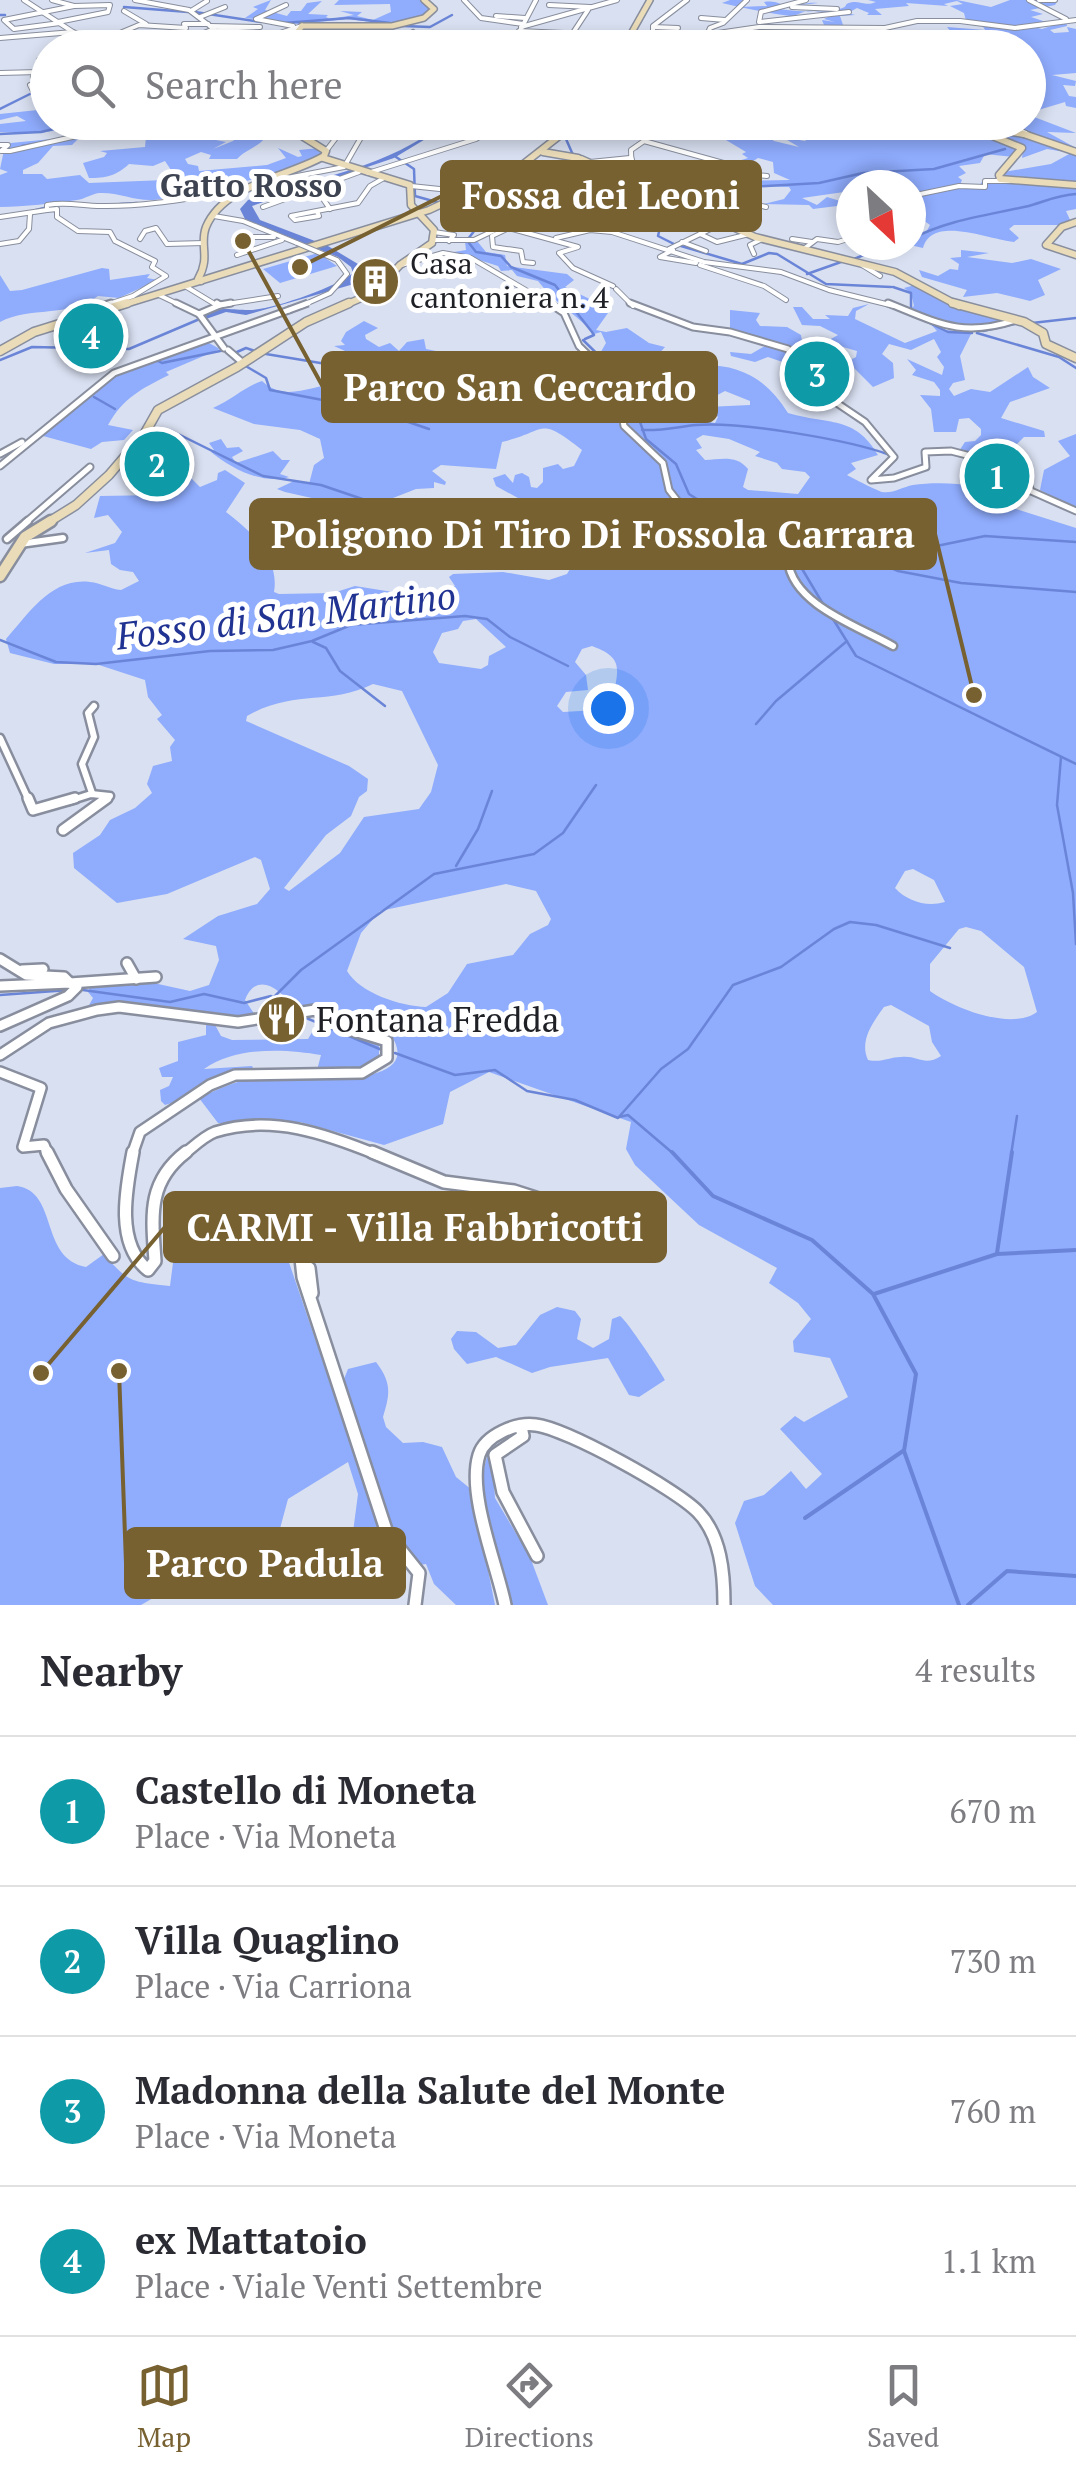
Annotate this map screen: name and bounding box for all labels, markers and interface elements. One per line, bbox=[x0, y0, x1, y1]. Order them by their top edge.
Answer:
search box bbox=[30, 30, 1046, 140]
icon: search bbox=[65, 58, 120, 113]
text: Search here bbox=[145, 60, 343, 110]
callout: Fossa dei Leoni bbox=[442, 162, 760, 230]
district label: Gatto Rosso bbox=[160, 164, 342, 206]
text: Fossa dei Leoni bbox=[462, 170, 740, 220]
north arrow bbox=[836, 170, 926, 260]
place label: Casa cantoniera n. 4 bbox=[410, 243, 609, 317]
building icon: Casa cantoniera n. 4 bbox=[349, 255, 401, 307]
pin: 4 bbox=[58, 298, 124, 374]
pin: 3 bbox=[784, 336, 850, 412]
callout: Parco San Ceccardo bbox=[323, 353, 716, 421]
text: Parco San Ceccardo bbox=[344, 362, 696, 412]
pin: 2 bbox=[124, 426, 190, 502]
pin: 1 bbox=[964, 438, 1030, 514]
callout: Poligono Di Tiro Di Fossola Carrara bbox=[251, 500, 935, 568]
text: Poligono Di Tiro Di Fossola Carrara bbox=[271, 509, 915, 559]
water label: Fosso di San Martino bbox=[112, 569, 459, 661]
your location bbox=[583, 683, 634, 734]
restaurant icon: Fontana Fredda bbox=[255, 994, 307, 1046]
place label: Fontana Fredda bbox=[316, 996, 559, 1042]
callout: CARMI - Villa Fabbricotti bbox=[165, 1193, 665, 1261]
text: CARMI - Villa Fabbricotti bbox=[186, 1202, 644, 1252]
callout: Parco Padula bbox=[126, 1529, 404, 1597]
text: Parco Padula bbox=[146, 1538, 384, 1588]
text: Nearby bbox=[40, 1642, 182, 1698]
text: 4 results bbox=[915, 1649, 1036, 1691]
text: Castello di Moneta bbox=[135, 1765, 477, 1815]
text: 1 bbox=[63, 1790, 82, 1832]
text: 670 m bbox=[949, 1790, 1036, 1832]
text: Place · Via Moneta bbox=[135, 1815, 397, 1857]
text: Villa Quaglino bbox=[135, 1915, 399, 1965]
text: 2 bbox=[63, 1940, 82, 1982]
text: 730 m bbox=[949, 1940, 1036, 1982]
text: Place · Via Carriona bbox=[135, 1965, 412, 2007]
text: Madonna della Salute del Monte bbox=[135, 2065, 725, 2115]
text: 3 bbox=[63, 2090, 82, 2132]
text: 760 m bbox=[949, 2090, 1036, 2132]
text: Place · Via Moneta bbox=[135, 2115, 397, 2157]
text: ex Mattatoio bbox=[135, 2215, 367, 2265]
text: 4 bbox=[63, 2240, 82, 2282]
text: 1.1 km bbox=[941, 2240, 1036, 2282]
text: Place · Viale Venti Settembre bbox=[135, 2265, 543, 2307]
tab: Map bbox=[137, 2358, 192, 2455]
tab: Directions bbox=[465, 2358, 594, 2455]
tab: Saved bbox=[867, 2358, 939, 2455]

